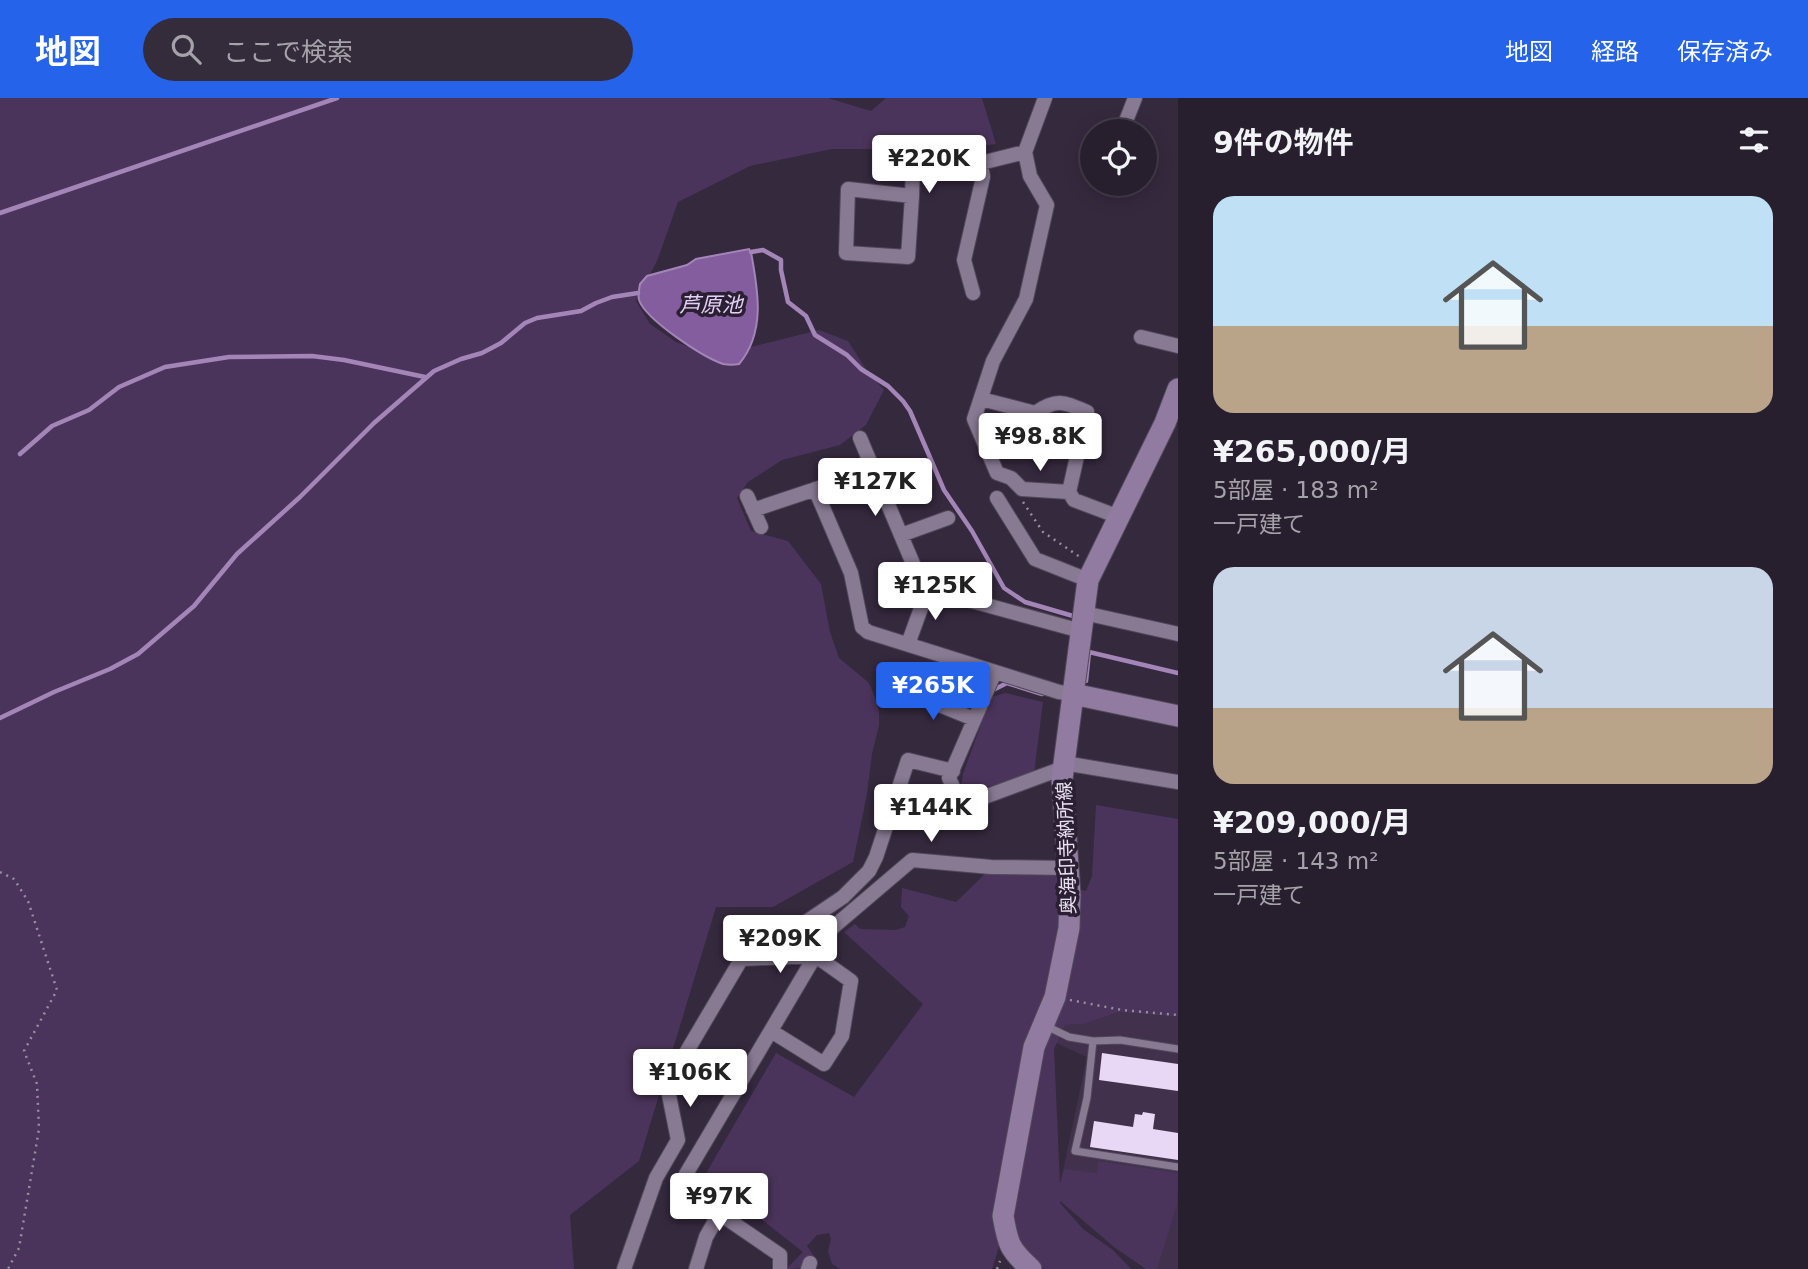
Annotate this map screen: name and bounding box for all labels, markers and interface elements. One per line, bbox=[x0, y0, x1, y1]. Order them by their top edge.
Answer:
search box bbox=[143, 18, 633, 81]
icon: search bbox=[167, 30, 205, 68]
text: 地図 bbox=[35, 32, 101, 71]
text: ここで検索 bbox=[223, 37, 353, 67]
text: 地図 bbox=[1505, 38, 1553, 66]
text: 経路 bbox=[1591, 38, 1639, 66]
text: 保存済み bbox=[1677, 38, 1773, 66]
map controls bbox=[1080, 119, 1157, 196]
button: locate bbox=[1080, 119, 1157, 196]
icon: filters bbox=[1735, 121, 1773, 159]
text: 9件の物件 bbox=[1213, 125, 1354, 160]
pin: ¥220K bbox=[880, 136, 978, 195]
text: ¥220K bbox=[888, 145, 970, 171]
icon: home bbox=[1430, 242, 1556, 368]
water label: 芦原池 bbox=[680, 293, 744, 317]
pin: ¥98.8K bbox=[983, 414, 1097, 473]
text: ¥98.8K bbox=[995, 423, 1085, 449]
text: ¥265,000/月 bbox=[1213, 434, 1411, 469]
pin: ¥127K bbox=[826, 458, 924, 518]
text: ¥127K bbox=[834, 468, 916, 494]
text: 5部屋 · 183 m² bbox=[1213, 477, 1378, 503]
text: 一戸建て bbox=[1213, 511, 1305, 537]
pin: ¥125K bbox=[886, 562, 984, 622]
text: ¥125K bbox=[894, 572, 976, 598]
icon: home bbox=[1430, 613, 1556, 739]
pin: ¥265K bbox=[884, 662, 982, 722]
text: ¥265K bbox=[892, 672, 974, 698]
street label: 奥海印寺納所線 bbox=[1053, 781, 1079, 915]
pin: ¥144K bbox=[882, 784, 980, 844]
text: ¥144K bbox=[890, 794, 972, 820]
text: ¥209,000/月 bbox=[1213, 805, 1411, 840]
text: 5部屋 · 143 m² bbox=[1213, 848, 1378, 874]
text: 一戸建て bbox=[1213, 882, 1305, 908]
pin: ¥209K bbox=[731, 916, 829, 975]
text: ¥209K bbox=[739, 925, 821, 951]
pin: ¥106K bbox=[641, 1049, 739, 1109]
text: ¥106K bbox=[649, 1059, 731, 1085]
pin: ¥97K bbox=[678, 1174, 760, 1233]
text: ¥97K bbox=[686, 1183, 752, 1209]

